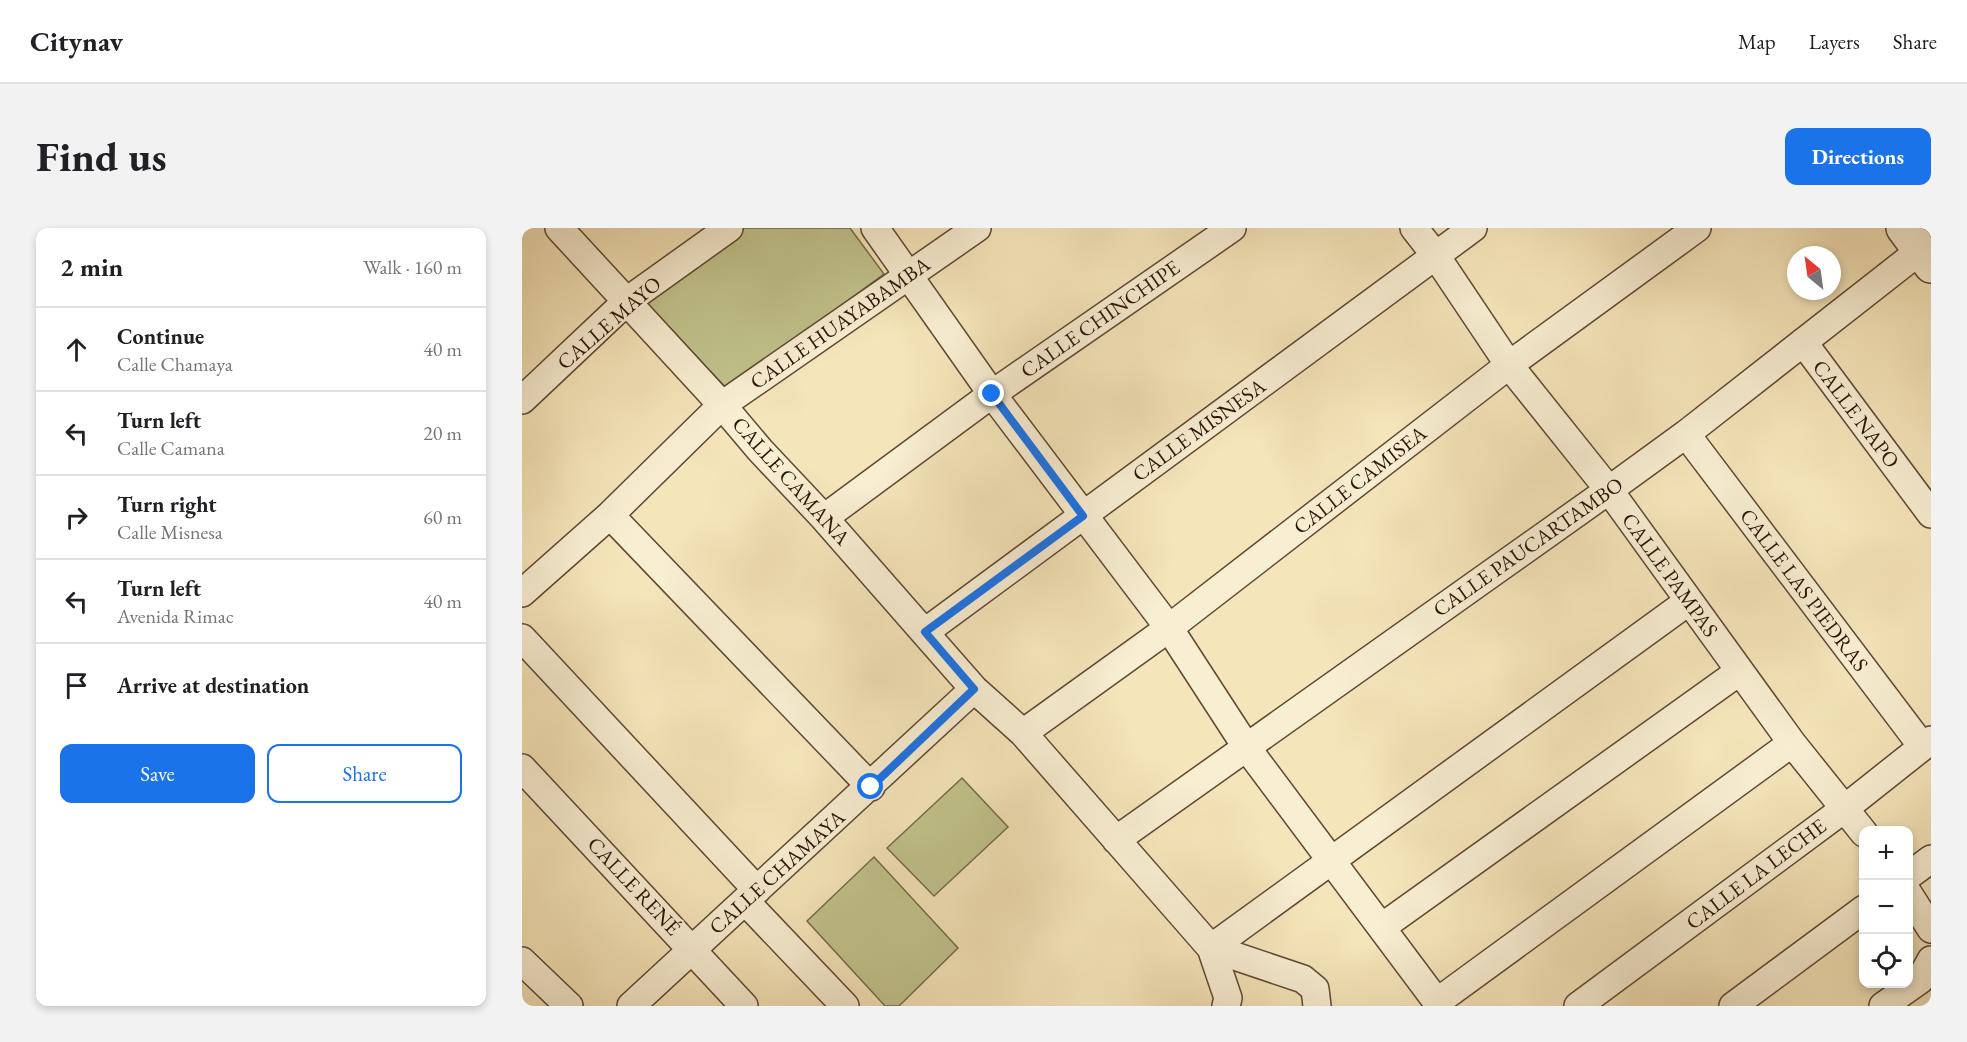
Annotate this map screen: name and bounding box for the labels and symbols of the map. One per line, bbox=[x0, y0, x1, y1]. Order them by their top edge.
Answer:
north arrow bbox=[1787, 246, 1841, 300]
street label: CALLE HUAYABAMBA bbox=[744, 250, 935, 395]
street label: CALLE CHINCHIPE bbox=[1015, 253, 1185, 384]
street label: CALLE MAYO bbox=[551, 270, 666, 375]
street label: CALLE NAPO bbox=[1807, 354, 1906, 473]
street label: CALLE MISNESA bbox=[1127, 372, 1271, 487]
route end bbox=[978, 380, 1004, 406]
street label: CALLE CAMANA bbox=[726, 411, 857, 551]
street label: CALLE CAMISEA bbox=[1288, 419, 1432, 540]
street label: CALLE PAUCARTAMBO bbox=[1427, 471, 1628, 623]
street label: CALLE LAS PIEDRAS bbox=[1734, 503, 1875, 677]
street label: CALLE PAMPAS bbox=[1616, 507, 1725, 642]
route start bbox=[857, 773, 883, 799]
street label: CALLE CHAMAYA bbox=[703, 803, 851, 940]
street label: CALLE LA LECHE bbox=[1680, 812, 1831, 935]
street label: CALLE RENÉ bbox=[582, 831, 687, 941]

